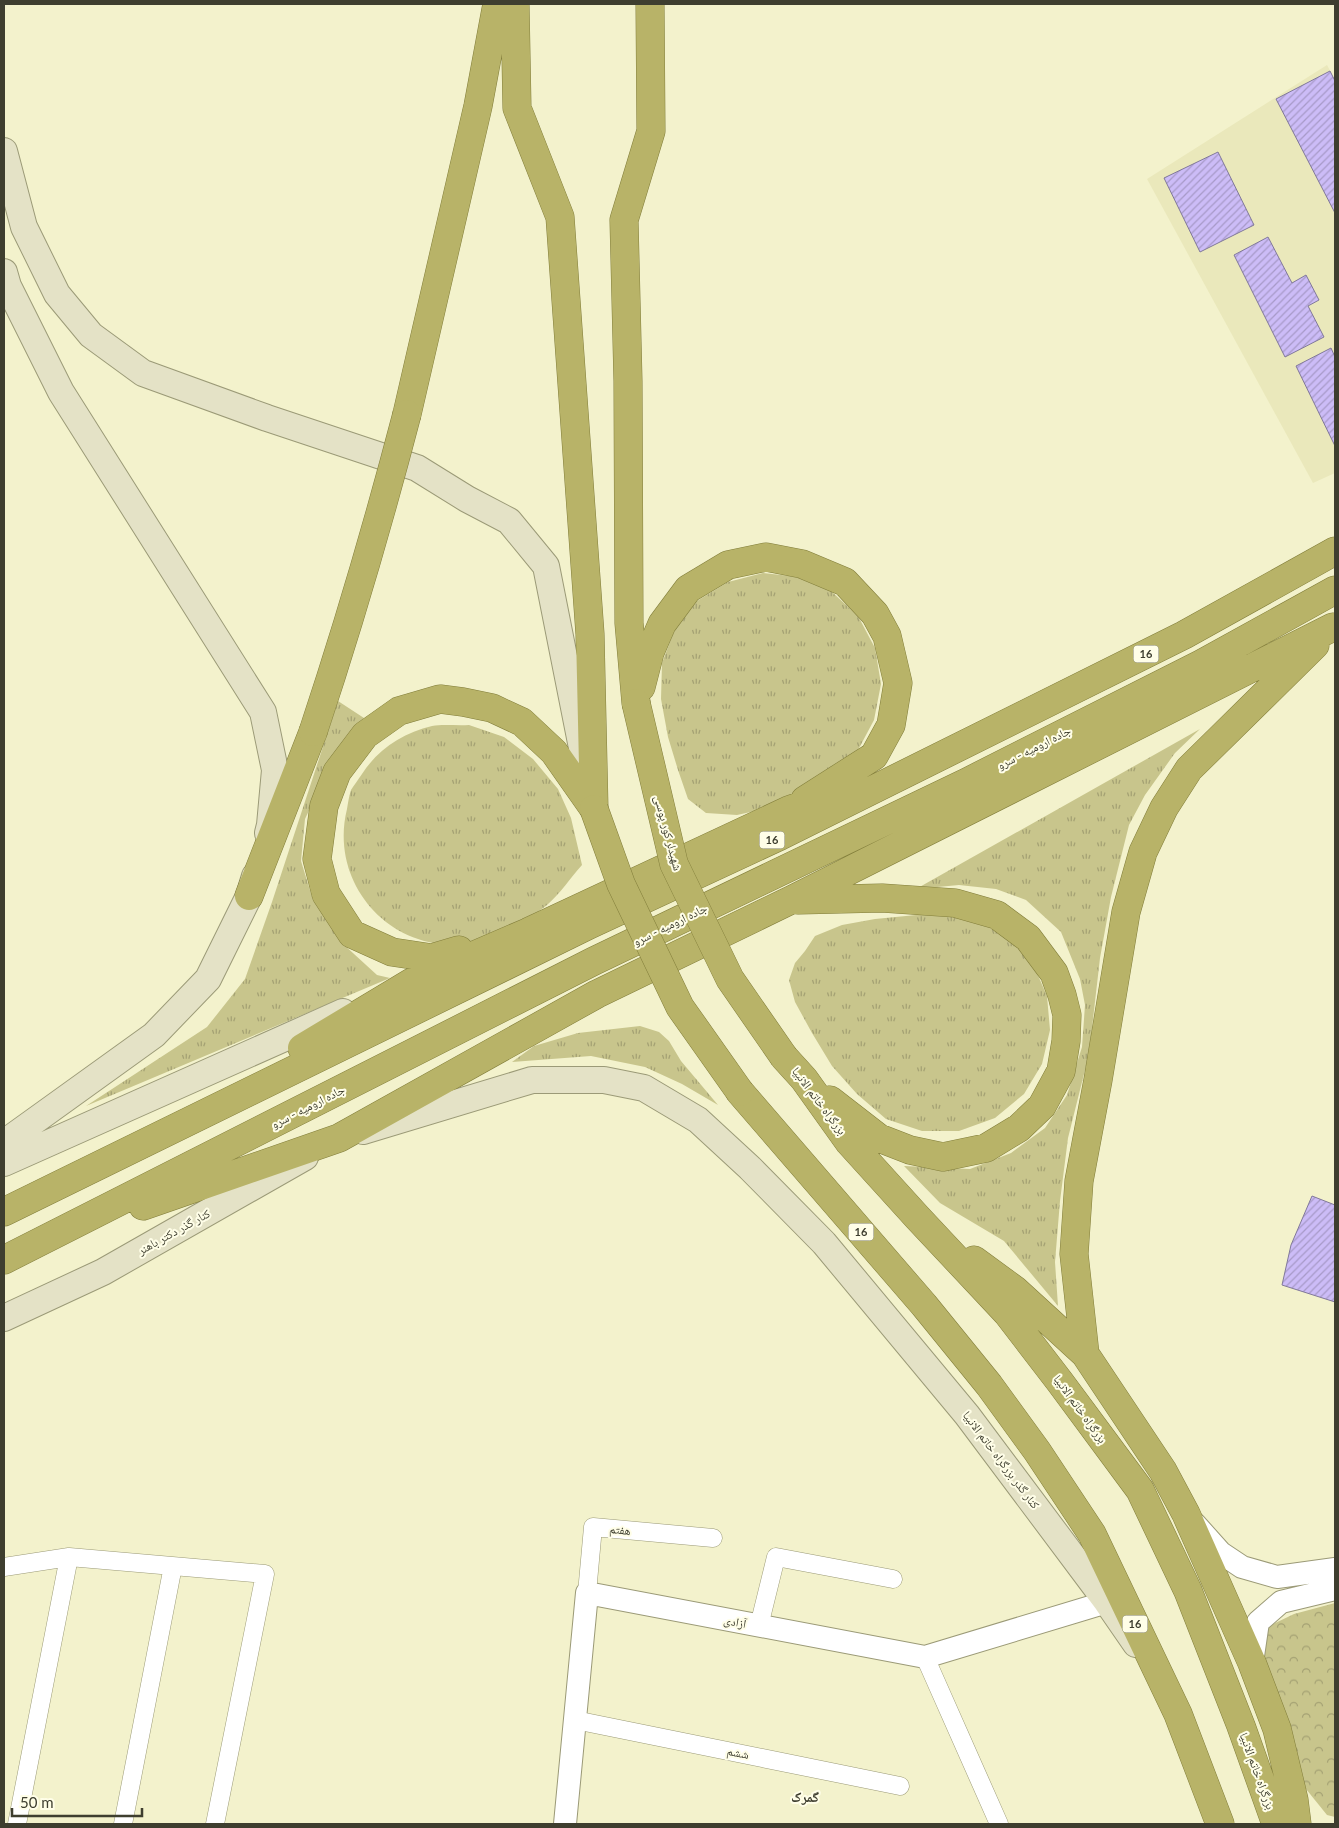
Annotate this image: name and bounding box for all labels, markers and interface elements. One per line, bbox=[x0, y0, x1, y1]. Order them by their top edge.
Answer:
road number: 16 bbox=[1134, 646, 1158, 662]
street label: جاده ارومیه - سرو bbox=[994, 722, 1074, 773]
street label: شهیدلر کور پوسی bbox=[651, 794, 686, 872]
road number: 16 bbox=[760, 832, 784, 848]
street label: جاده ارومیه - سرو bbox=[630, 900, 710, 949]
street label: بزرگراه خاتم الانبیا bbox=[788, 1064, 850, 1138]
street label: جاده ارومیه - سرو bbox=[268, 1081, 348, 1132]
street label: کنار گذر دکتر باهنر bbox=[134, 1205, 213, 1258]
road number: 16 bbox=[848, 1224, 874, 1240]
street label: بزرگراه خاتم الانبیا bbox=[1050, 1372, 1110, 1446]
street label: کنار گذر بزرگراه خاتم الانبیا bbox=[959, 1408, 1043, 1512]
street label: هفتم bbox=[609, 1521, 631, 1539]
street label: آزادی bbox=[723, 1612, 749, 1631]
road number: 16 bbox=[1122, 1616, 1148, 1632]
street label: بزرگراه خاتم الانبیا bbox=[1236, 1730, 1278, 1812]
street label: ششم bbox=[726, 1743, 751, 1763]
scale bar bbox=[12, 1786, 142, 1818]
district label: گمرک bbox=[791, 1788, 819, 1805]
text: 50 m bbox=[20, 1793, 54, 1811]

